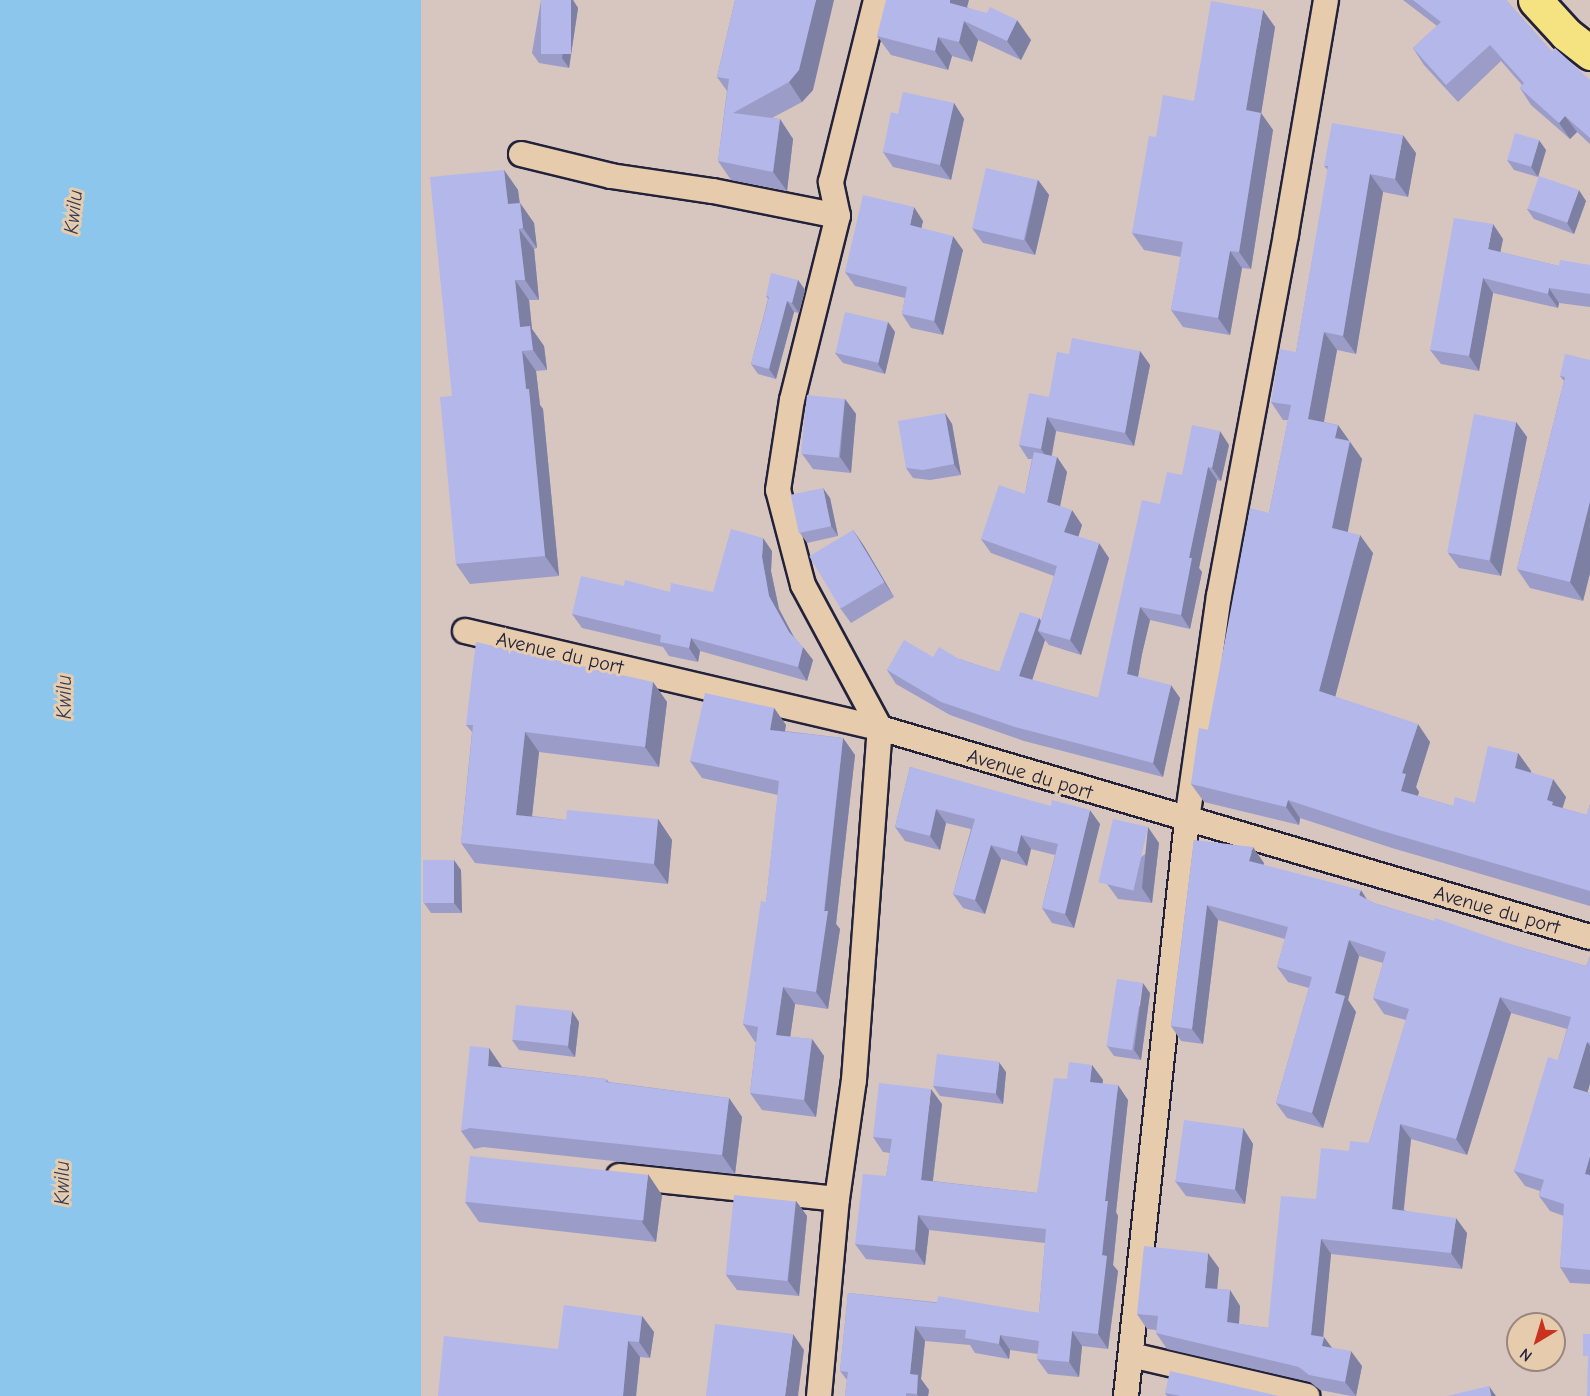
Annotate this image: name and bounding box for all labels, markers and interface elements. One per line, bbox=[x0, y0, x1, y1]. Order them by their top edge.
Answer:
water label: Kwilu bbox=[58, 189, 88, 235]
street label: Avenue du port bbox=[494, 627, 626, 679]
water label: Kwilu bbox=[51, 675, 77, 719]
street label: Avenue du port bbox=[964, 744, 1096, 804]
street label: Avenue du port bbox=[1431, 881, 1563, 939]
water label: Kwilu bbox=[49, 1161, 75, 1205]
north arrow bbox=[1506, 1312, 1566, 1372]
text: N bbox=[1516, 1344, 1536, 1365]

